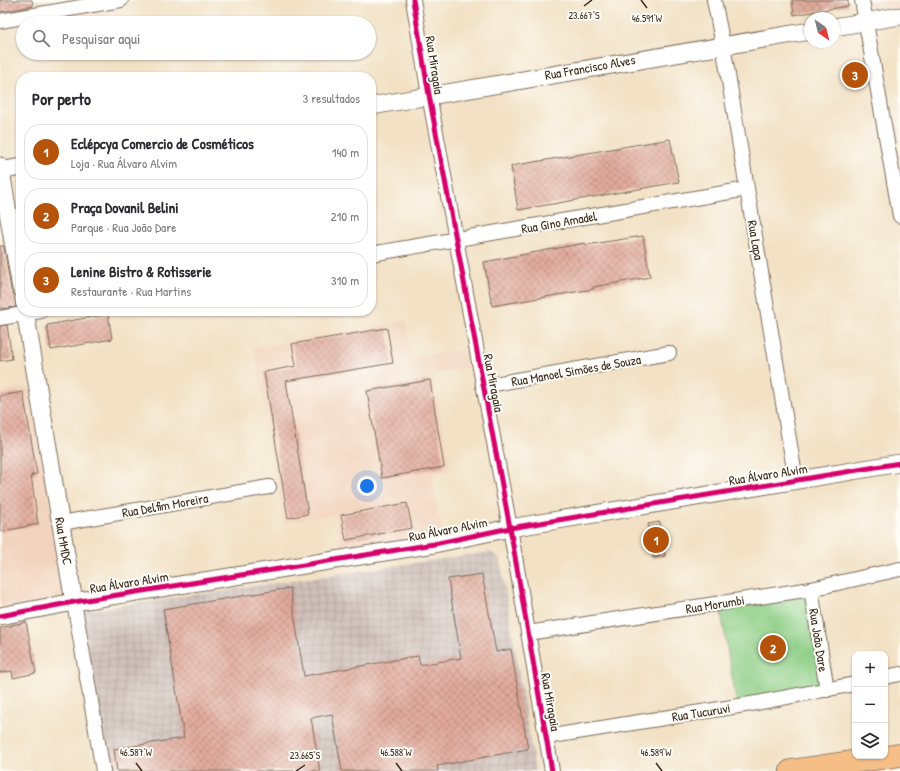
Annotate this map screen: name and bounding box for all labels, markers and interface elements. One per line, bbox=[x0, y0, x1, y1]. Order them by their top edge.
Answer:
text: 23.667°S bbox=[568, 9, 600, 22]
text: 46.591°W bbox=[632, 12, 663, 25]
north arrow bbox=[804, 12, 840, 48]
search box bbox=[16, 16, 376, 60]
icon: search bbox=[30, 27, 52, 49]
text: Pesquisar aqui bbox=[62, 28, 140, 49]
street label: Rua Miragaia bbox=[422, 35, 448, 95]
street label: Rua Francisco Alves bbox=[543, 50, 637, 84]
pin: 3 bbox=[842, 60, 868, 90]
text: Por perto bbox=[32, 87, 91, 110]
text: 3 resultados bbox=[302, 89, 360, 107]
text: Eclépcya Comercio de Cosméticos bbox=[71, 133, 254, 154]
text: 1 bbox=[44, 143, 48, 161]
text: 140 m bbox=[332, 143, 359, 161]
text: Loja · Rua Álvaro Alvim bbox=[71, 154, 177, 172]
text: Praça Dovanil Belini bbox=[71, 197, 179, 218]
street label: Rua Gino Amadel bbox=[520, 206, 599, 237]
text: 2 bbox=[43, 207, 49, 225]
text: 210 m bbox=[331, 207, 359, 225]
text: Parque · Rua João Dare bbox=[71, 218, 176, 236]
street label: Rua Lapa bbox=[744, 219, 768, 261]
text: Lenine Bistro & Rotisserie bbox=[71, 261, 211, 282]
text: 3 bbox=[43, 271, 49, 289]
text: 310 m bbox=[331, 271, 359, 289]
text: Restaurante · Rua Martins bbox=[71, 282, 191, 300]
street label: Rua Manoel Simões de Souza bbox=[510, 350, 642, 390]
street label: Rua Miragaia bbox=[480, 352, 508, 414]
street label: Rua Álvaro Alvim bbox=[727, 459, 809, 489]
your location bbox=[357, 476, 377, 496]
street label: Rua Delfim Moreira bbox=[120, 489, 210, 521]
street label: Rua Álvaro Alvim bbox=[407, 513, 489, 545]
street label: Rua MMDC bbox=[51, 516, 77, 566]
pin: 1 bbox=[643, 525, 669, 555]
street label: Rua Álvaro Alvim bbox=[88, 567, 170, 597]
street label: Rua Morumbi bbox=[684, 590, 746, 618]
street label: Rua João Dare bbox=[805, 607, 833, 673]
pin: 2 bbox=[760, 633, 786, 663]
map controls bbox=[852, 651, 888, 759]
button: + bbox=[852, 651, 888, 687]
street label: Rua Miragaia bbox=[537, 671, 565, 733]
button: − bbox=[852, 687, 888, 723]
street label: Rua Tucuruvi bbox=[670, 698, 732, 726]
button: layers bbox=[852, 723, 888, 759]
text: 46.587°W bbox=[120, 746, 153, 759]
text: 46.588°W bbox=[380, 746, 412, 759]
text: 46.589°W bbox=[641, 746, 672, 759]
text: 23.665°S bbox=[290, 749, 321, 762]

